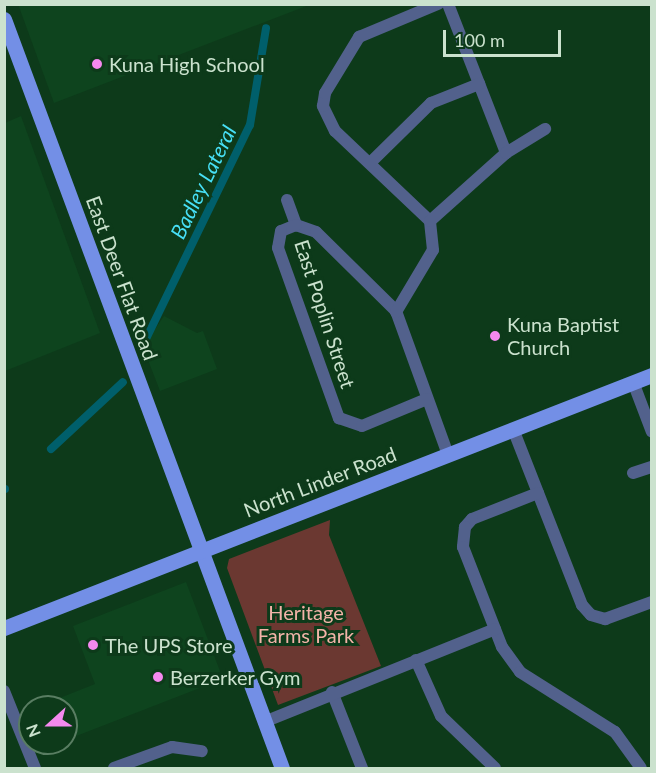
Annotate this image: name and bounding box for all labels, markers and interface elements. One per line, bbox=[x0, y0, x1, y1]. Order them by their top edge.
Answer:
scale bar bbox=[446, 18, 564, 56]
text: 100 m bbox=[454, 29, 505, 51]
place label: Kuna High School bbox=[109, 52, 265, 76]
marker: Kuna High School bbox=[90, 57, 104, 71]
water label: Badley Lateral bbox=[165, 121, 241, 243]
street label: East Deer Flat Road bbox=[81, 193, 163, 363]
street label: East Poplin Street bbox=[290, 237, 360, 391]
place label: Kuna Baptist Church bbox=[507, 312, 619, 359]
marker: Kuna Baptist Church bbox=[488, 329, 502, 343]
street label: North Linder Road bbox=[240, 442, 400, 522]
park label: Heritage Farms Park bbox=[258, 600, 354, 647]
place label: The UPS Store bbox=[105, 633, 232, 657]
marker: The UPS Store bbox=[86, 638, 100, 652]
place label: Berzerker Gym bbox=[170, 665, 301, 689]
marker: Berzerker Gym bbox=[151, 670, 165, 684]
north arrow bbox=[18, 695, 78, 755]
text: N bbox=[22, 722, 44, 740]

